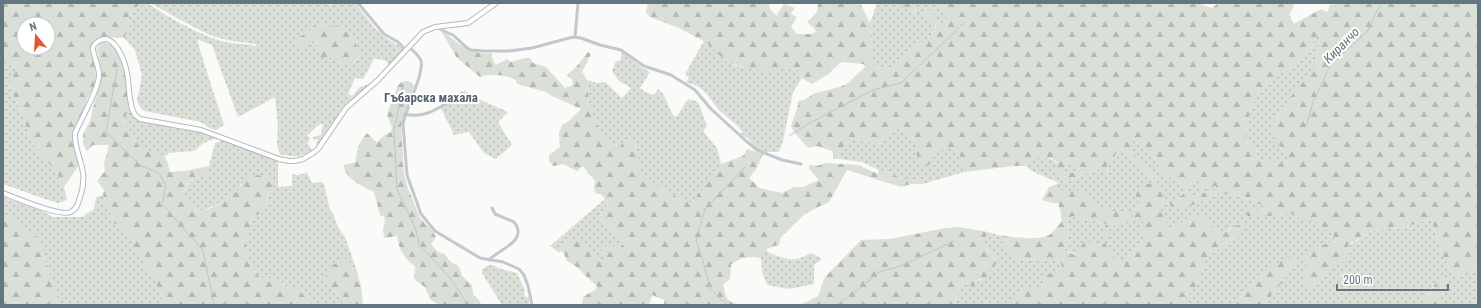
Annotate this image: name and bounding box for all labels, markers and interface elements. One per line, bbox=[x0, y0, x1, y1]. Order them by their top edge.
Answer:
north arrow bbox=[16, 16, 56, 56]
text: N bbox=[28, 20, 39, 34]
water label: Киранчо bbox=[1320, 24, 1362, 66]
district label: Гъбарска махала bbox=[384, 90, 478, 105]
scale bar bbox=[1337, 266, 1448, 292]
text: 200 m bbox=[1343, 273, 1373, 287]

